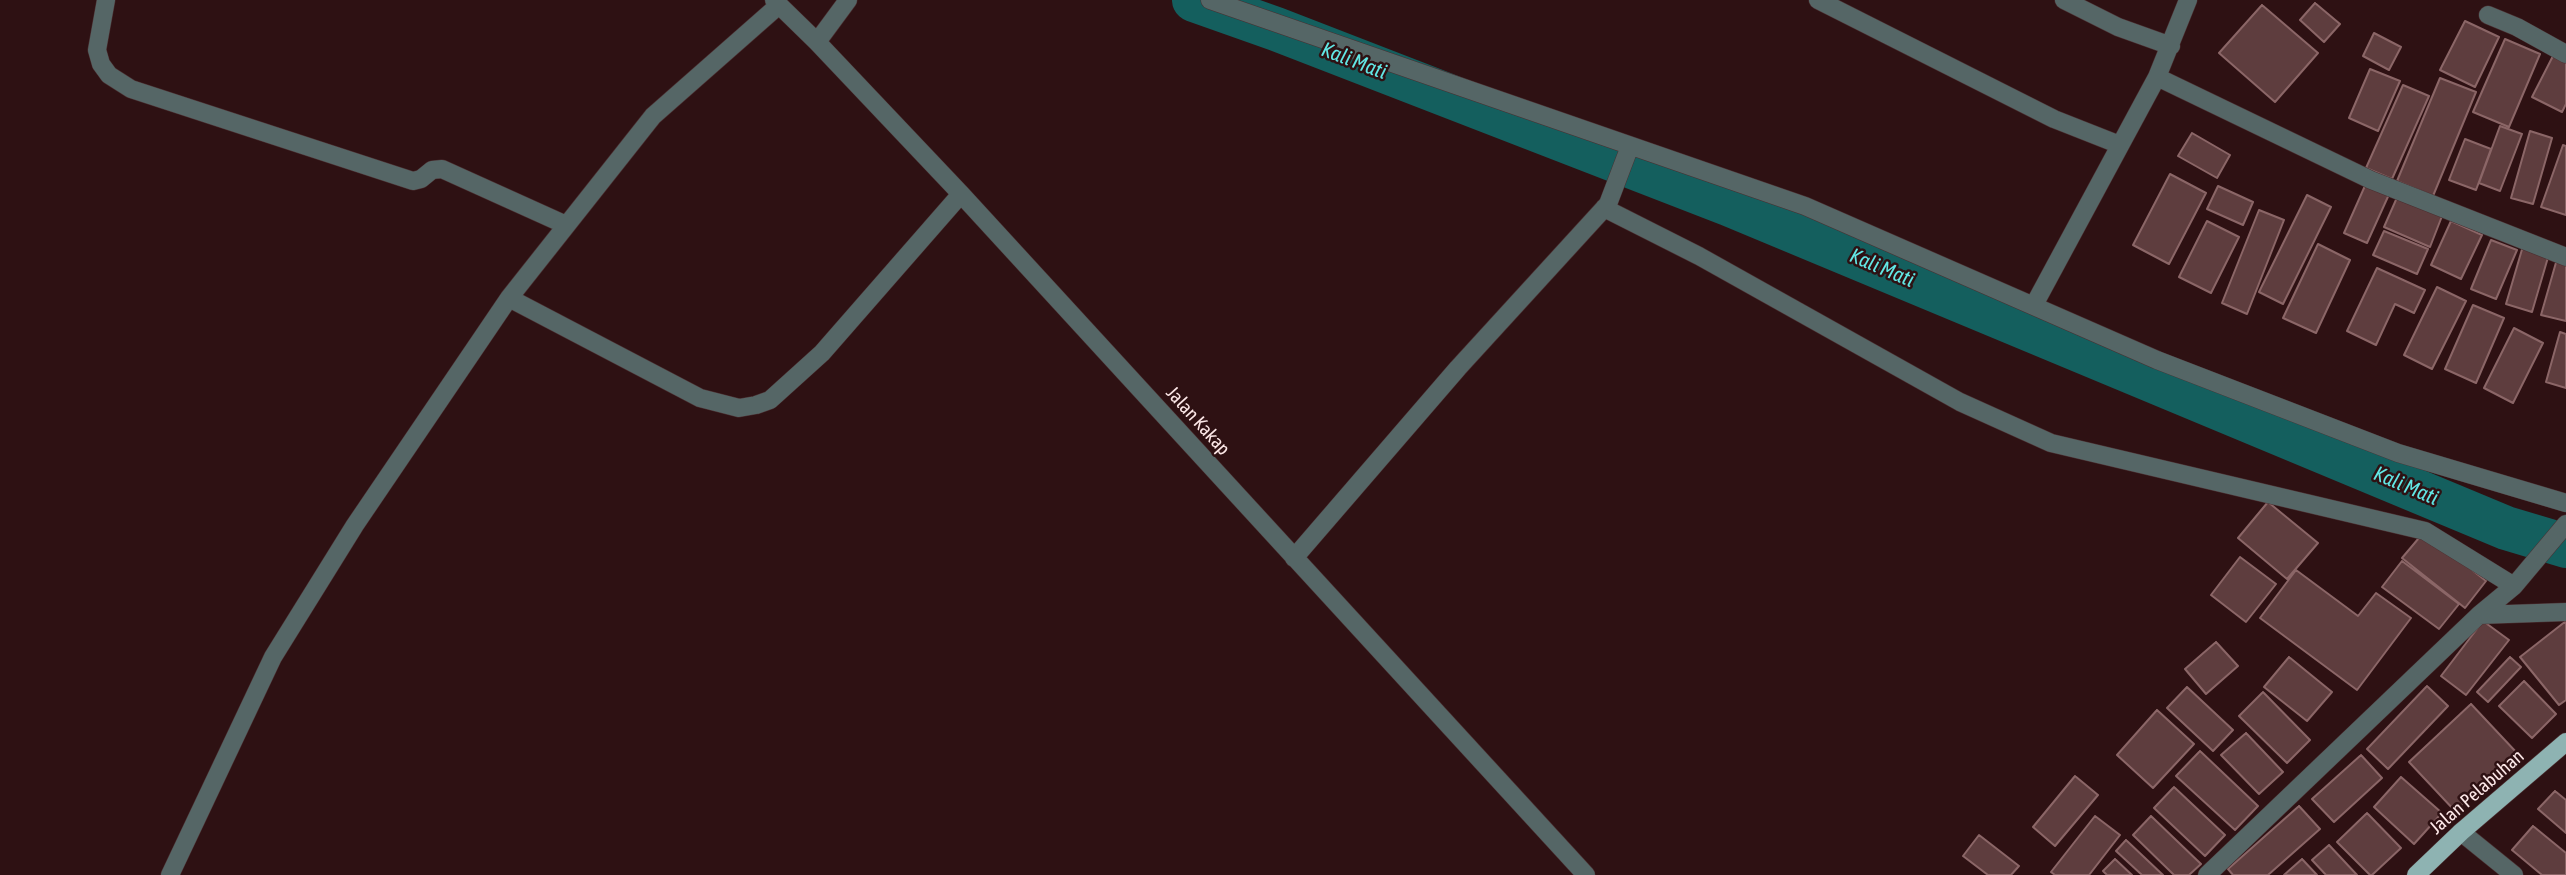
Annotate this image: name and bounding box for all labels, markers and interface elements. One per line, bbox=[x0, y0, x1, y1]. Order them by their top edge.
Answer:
water label: Kali Mati bbox=[1318, 37, 1390, 85]
water label: Kali Mati bbox=[1846, 243, 1918, 293]
street label: Jalan Kakap bbox=[1161, 382, 1235, 460]
water label: Kali Mati bbox=[2370, 461, 2442, 511]
street label: Jalan Pelabuhan bbox=[2425, 745, 2529, 839]

